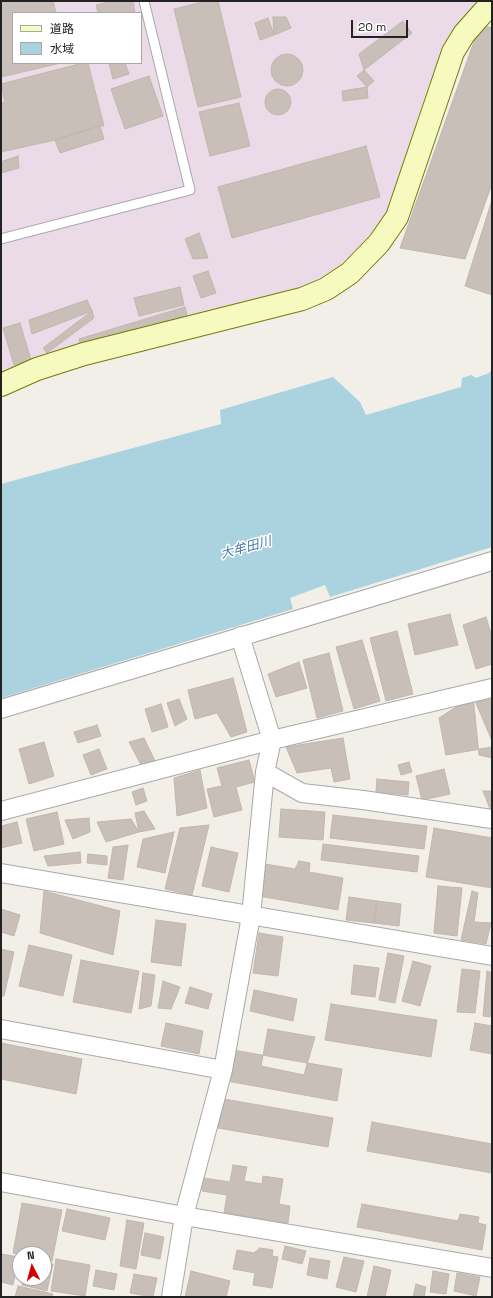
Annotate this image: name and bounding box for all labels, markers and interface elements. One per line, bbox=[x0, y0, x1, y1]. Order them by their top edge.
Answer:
legend bbox=[12, 12, 142, 64]
scale bar bbox=[353, 12, 410, 38]
text: 20 m bbox=[358, 19, 386, 35]
text: 道路 bbox=[50, 21, 74, 37]
text: 水域 bbox=[50, 41, 74, 57]
water label: 大牟田川 bbox=[219, 534, 273, 562]
north arrow bbox=[12, 1246, 52, 1286]
text: N bbox=[26, 1248, 35, 1262]

